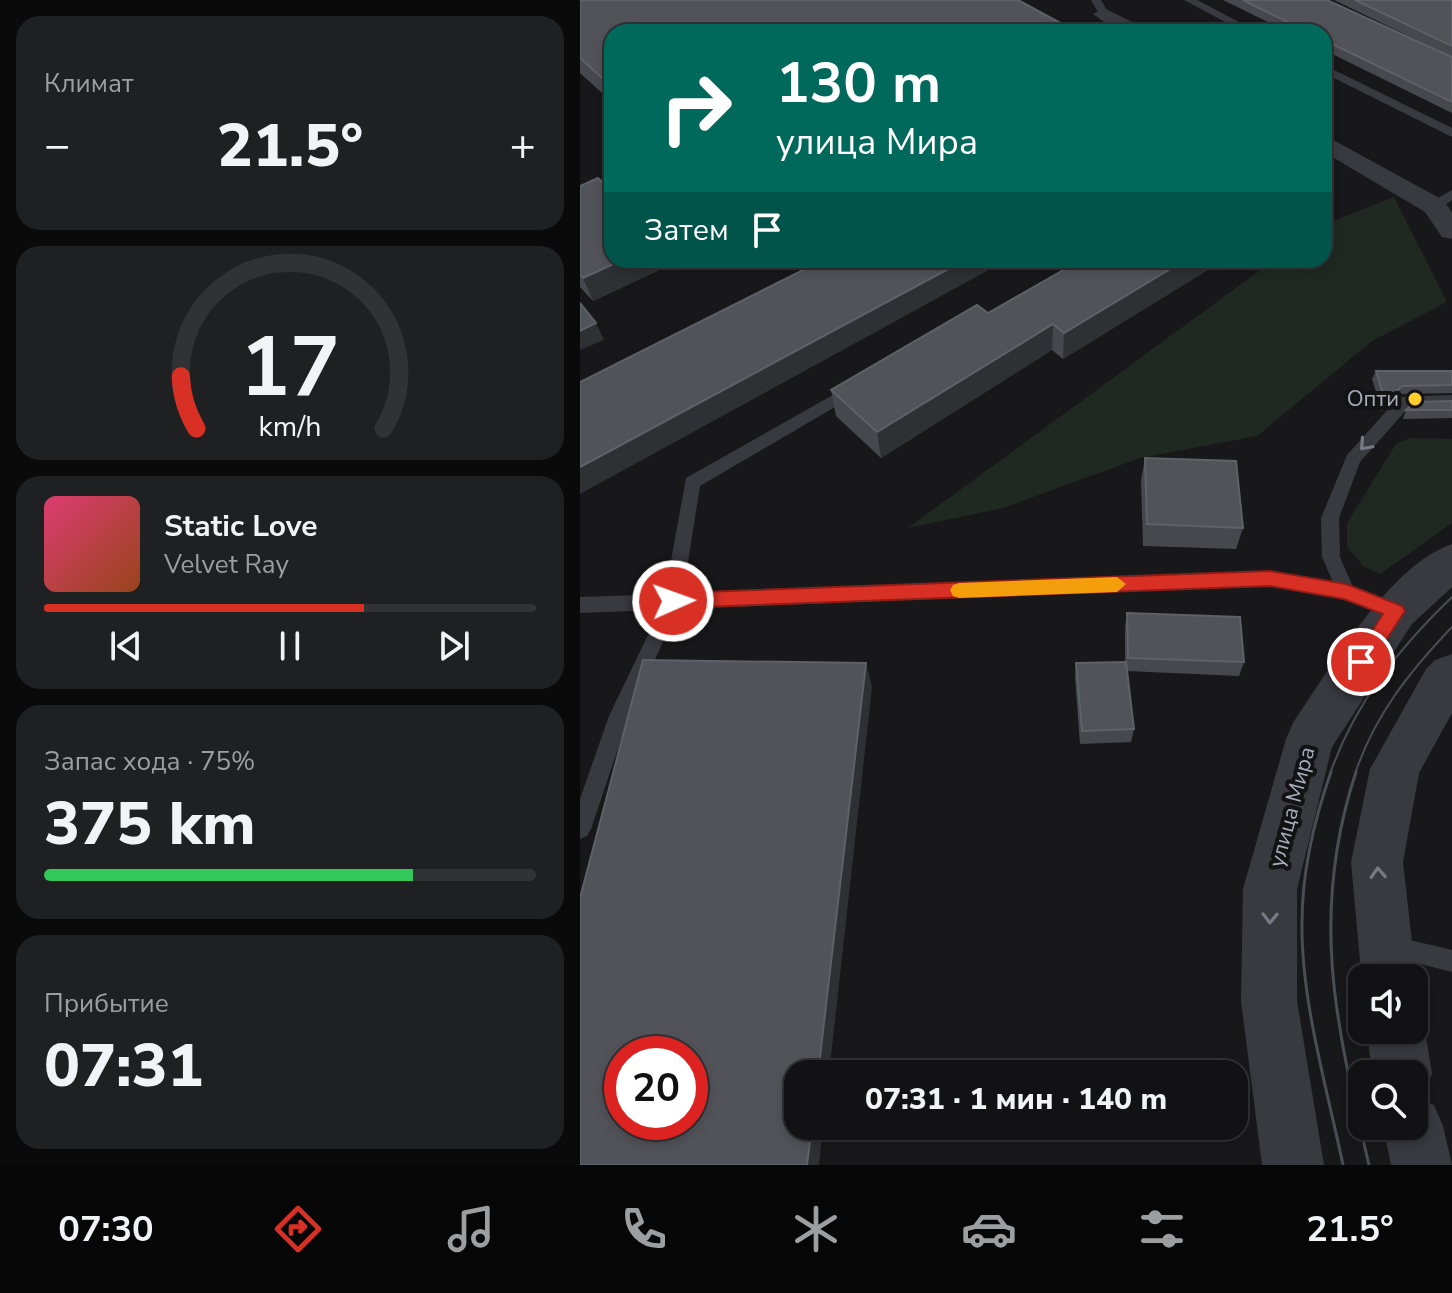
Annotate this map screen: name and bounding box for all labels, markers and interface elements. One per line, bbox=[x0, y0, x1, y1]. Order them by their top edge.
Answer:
text: 130 m bbox=[776, 45, 941, 122]
icon: right bbox=[644, 56, 748, 160]
text: Климат bbox=[44, 66, 133, 101]
text: 21.5° bbox=[217, 105, 363, 187]
text: − bbox=[44, 116, 70, 176]
text: + bbox=[510, 116, 536, 176]
text: улица Мира bbox=[776, 118, 978, 167]
icon: arrive bbox=[745, 208, 789, 252]
text: Затем bbox=[644, 210, 729, 251]
text: 17 bbox=[240, 310, 340, 423]
place label: Опти bbox=[1347, 384, 1399, 414]
marker: Опти bbox=[1406, 390, 1424, 408]
text: km/h bbox=[259, 407, 321, 446]
one-way arrow bbox=[1361, 435, 1375, 450]
text: Static Love bbox=[164, 506, 318, 547]
text: Velvet Ray bbox=[164, 547, 289, 582]
position arrow bbox=[631, 559, 715, 643]
icon: previous bbox=[104, 624, 148, 668]
icon: pause bbox=[268, 624, 312, 668]
icon: next bbox=[432, 624, 476, 668]
pin bbox=[1327, 628, 1395, 696]
icon: arrive bbox=[1339, 640, 1383, 684]
street label: улица Мира bbox=[1262, 743, 1322, 871]
text: Запас хода · 75% bbox=[44, 744, 255, 779]
text: 375 km bbox=[44, 783, 256, 865]
one-way arrow bbox=[1369, 866, 1386, 879]
one-way arrow bbox=[1261, 912, 1279, 925]
map controls bbox=[1348, 964, 1428, 1140]
button: sound bbox=[1348, 964, 1428, 1044]
text: Прибытие bbox=[44, 986, 169, 1021]
text: 07:31 bbox=[44, 1025, 204, 1107]
speed limit sign: 20 bbox=[604, 1036, 708, 1140]
button: search bbox=[1348, 1060, 1428, 1140]
text: 07:31 · 1 мин · 140 m bbox=[865, 1079, 1167, 1120]
icon: directions bbox=[270, 1201, 326, 1257]
icon: music bbox=[443, 1201, 499, 1257]
icon: phone bbox=[616, 1201, 672, 1257]
icon: climate bbox=[788, 1201, 844, 1257]
icon: car bbox=[961, 1201, 1017, 1257]
icon: filters bbox=[1134, 1201, 1190, 1257]
text: 07:30 bbox=[58, 1205, 154, 1254]
text: 21.5° bbox=[1306, 1205, 1394, 1254]

